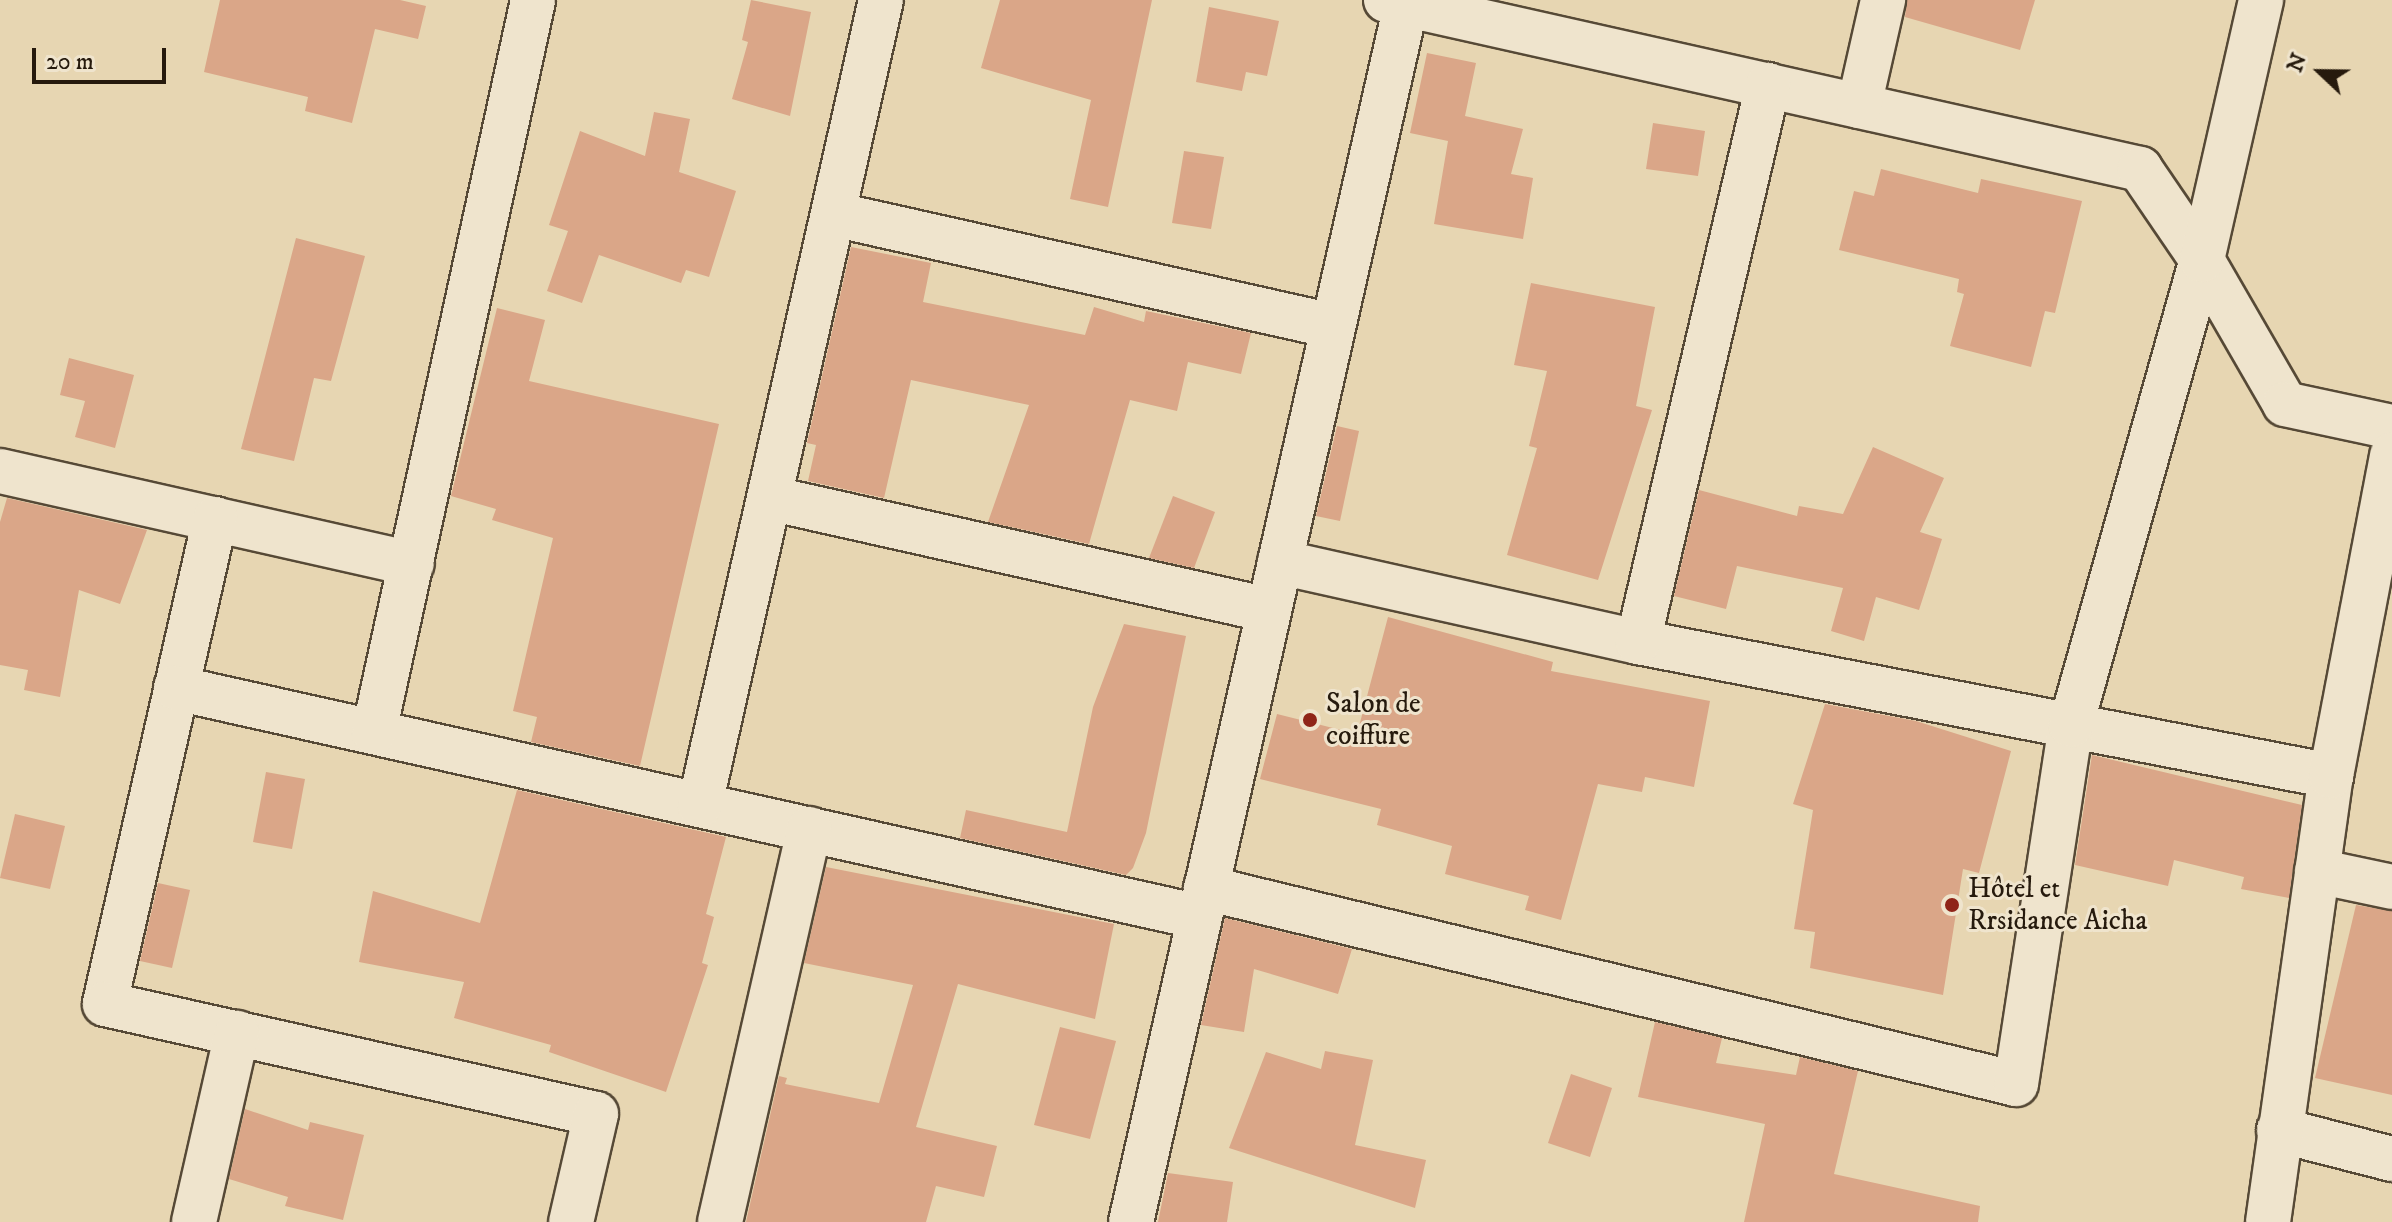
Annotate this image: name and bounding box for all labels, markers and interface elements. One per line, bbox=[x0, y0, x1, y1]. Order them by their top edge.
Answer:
scale bar bbox=[36, 32, 170, 82]
north arrow bbox=[2280, 32, 2360, 112]
text: 20 m bbox=[46, 47, 94, 77]
text: N bbox=[2281, 49, 2313, 76]
place label: Salon de coiffure bbox=[1326, 687, 1421, 753]
marker: Salon de coiffure bbox=[1301, 711, 1319, 729]
place label: Hôtel et Rrsidance Aicha bbox=[1968, 872, 2147, 938]
marker: Hôtel et Rrsidance Aicha bbox=[1943, 896, 1961, 914]

